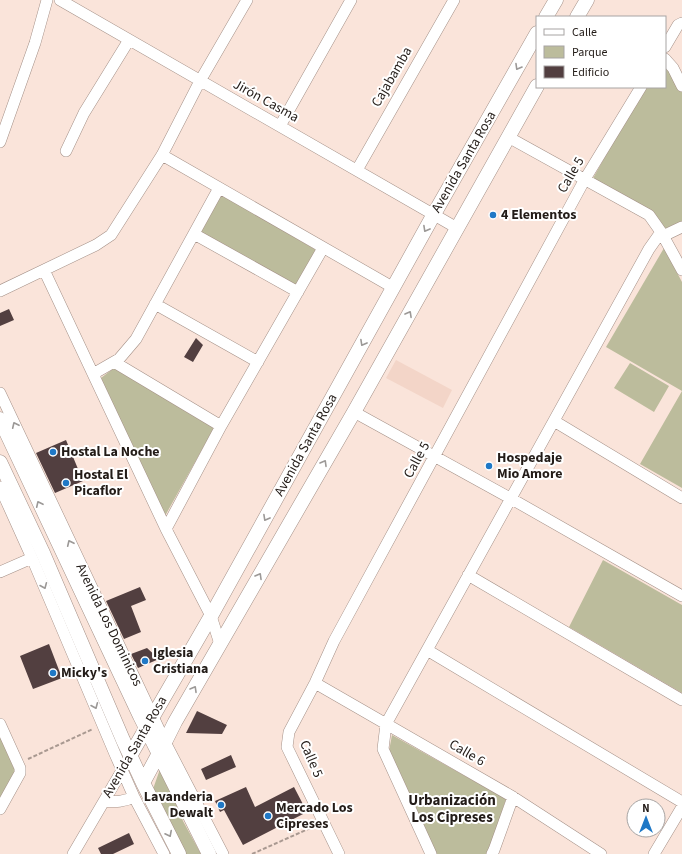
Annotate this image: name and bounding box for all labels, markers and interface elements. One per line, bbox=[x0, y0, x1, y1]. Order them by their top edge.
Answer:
legend bbox=[536, 16, 666, 88]
text: Calle bbox=[572, 24, 597, 41]
street label: Cajabamba bbox=[367, 43, 417, 111]
text: Parque bbox=[572, 44, 608, 61]
one-way arrow bbox=[515, 63, 522, 70]
text: Edificio bbox=[572, 64, 609, 81]
street label: Jirón Casma bbox=[229, 75, 303, 127]
street label: Avenida Santa Rosa bbox=[427, 107, 501, 217]
street label: Calle 5 bbox=[553, 153, 589, 197]
place label: 4 Elementos bbox=[501, 205, 576, 225]
marker: 4 Elementos bbox=[488, 210, 498, 220]
one-way arrow bbox=[424, 225, 431, 232]
one-way arrow bbox=[404, 310, 411, 318]
one-way arrow bbox=[360, 339, 368, 346]
street label: Avenida Santa Rosa bbox=[270, 390, 342, 500]
one-way arrow bbox=[12, 422, 20, 429]
street label: Calle 5 bbox=[399, 438, 435, 482]
place label: Hostal La Noche bbox=[61, 442, 160, 462]
marker: Hostal La Noche bbox=[48, 447, 58, 457]
place label: Hospedaje Mio Amore bbox=[497, 448, 563, 484]
one-way arrow bbox=[320, 460, 327, 467]
marker: Hospedaje Mio Amore bbox=[484, 461, 494, 471]
place label: Hostal El Picaflor bbox=[74, 465, 128, 501]
marker: Hostal El Picaflor bbox=[61, 478, 71, 488]
one-way arrow bbox=[36, 500, 44, 508]
one-way arrow bbox=[263, 513, 270, 521]
one-way arrow bbox=[67, 539, 75, 547]
street label: Avenida Los Dominicos bbox=[71, 560, 147, 690]
one-way arrow bbox=[255, 573, 262, 580]
one-way arrow bbox=[40, 583, 48, 590]
place label: Iglesia Cristiana bbox=[153, 643, 209, 679]
marker: Iglesia Cristiana bbox=[140, 656, 150, 666]
place label: Micky's bbox=[61, 663, 107, 683]
marker: Micky's bbox=[48, 668, 58, 678]
one-way arrow bbox=[190, 685, 197, 693]
street label: Avenida Santa Rosa bbox=[98, 692, 172, 802]
one-way arrow bbox=[90, 701, 98, 709]
street label: Calle 6 bbox=[445, 735, 489, 771]
street label: Calle 5 bbox=[294, 737, 328, 781]
place label: Lavanderia Dewalt bbox=[144, 787, 214, 823]
district label: Urbanización Los Cipreses bbox=[408, 790, 496, 828]
place label: Mercado Los Cipreses bbox=[276, 798, 353, 834]
north arrow bbox=[626, 798, 666, 838]
marker: Lavanderia Dewalt bbox=[216, 800, 226, 810]
text: N bbox=[642, 801, 650, 816]
marker: Mercado Los Cipreses bbox=[263, 811, 273, 821]
one-way arrow bbox=[164, 830, 172, 838]

